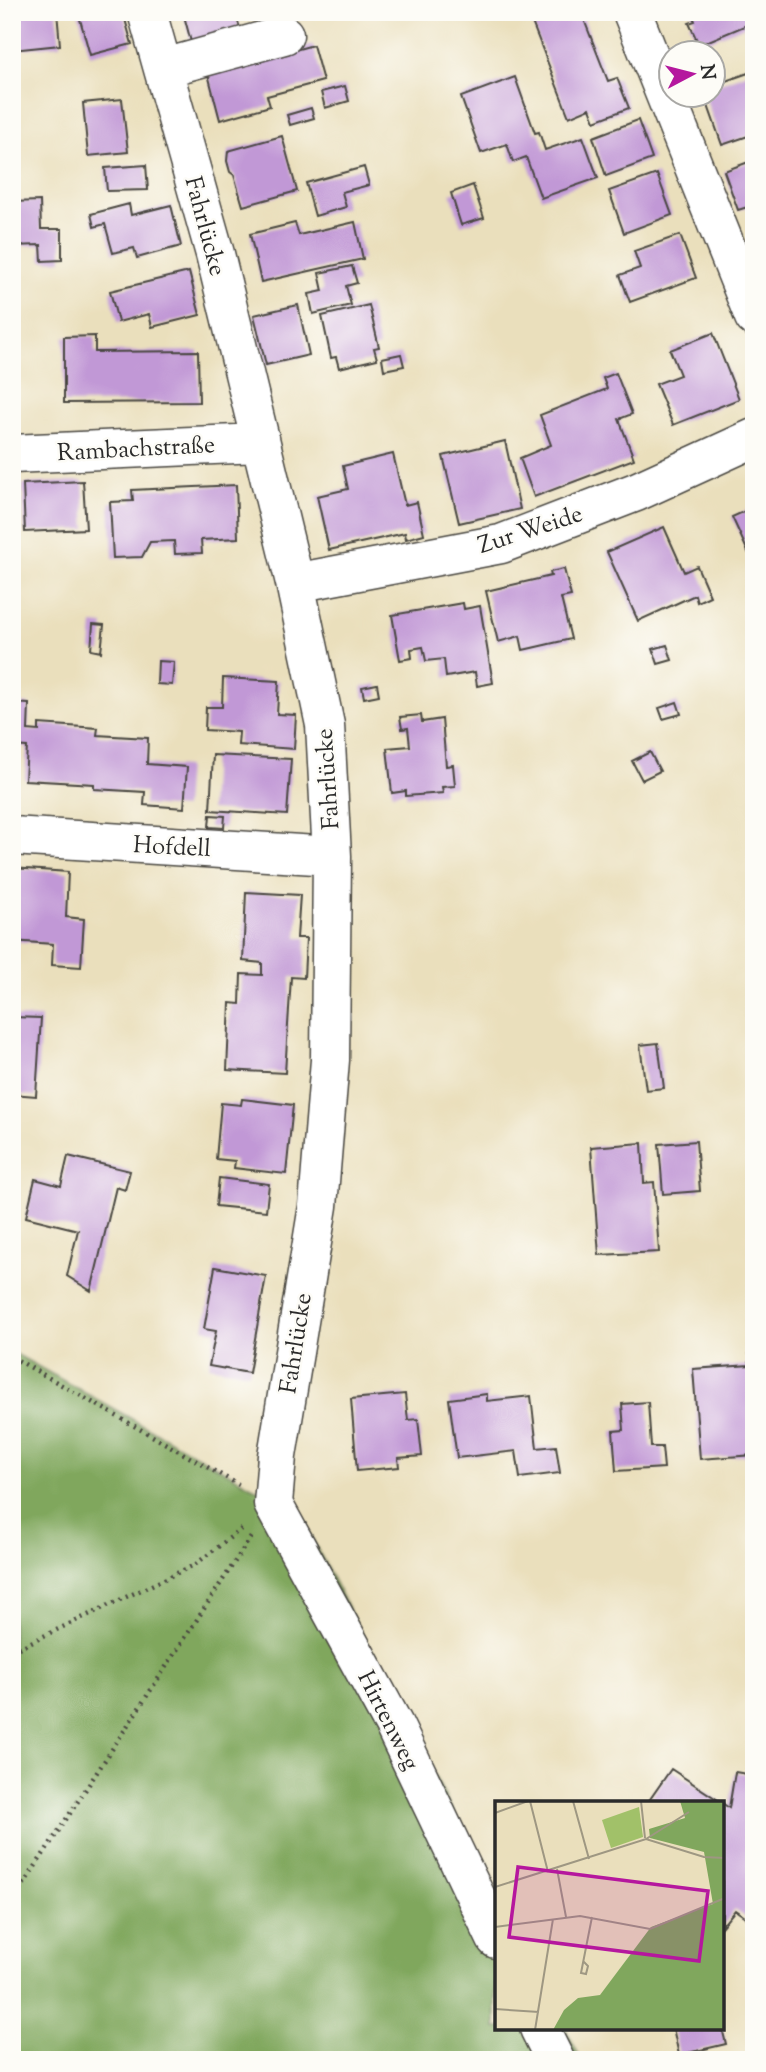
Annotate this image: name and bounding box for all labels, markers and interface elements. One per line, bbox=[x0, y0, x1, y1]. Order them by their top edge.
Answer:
north arrow bbox=[658, 38, 728, 108]
text: N bbox=[692, 63, 721, 81]
street label: Fahrlücke bbox=[175, 173, 234, 280]
street label: Rambachstraße bbox=[56, 429, 216, 471]
street label: Zur Weide bbox=[474, 498, 587, 564]
street label: Fahrlücke bbox=[308, 727, 349, 831]
street label: Hofdell bbox=[132, 829, 212, 867]
street label: Fahrlücke bbox=[272, 1291, 322, 1396]
street label: Hirtenweg bbox=[348, 1665, 427, 1777]
inset map bbox=[495, 1801, 724, 2030]

